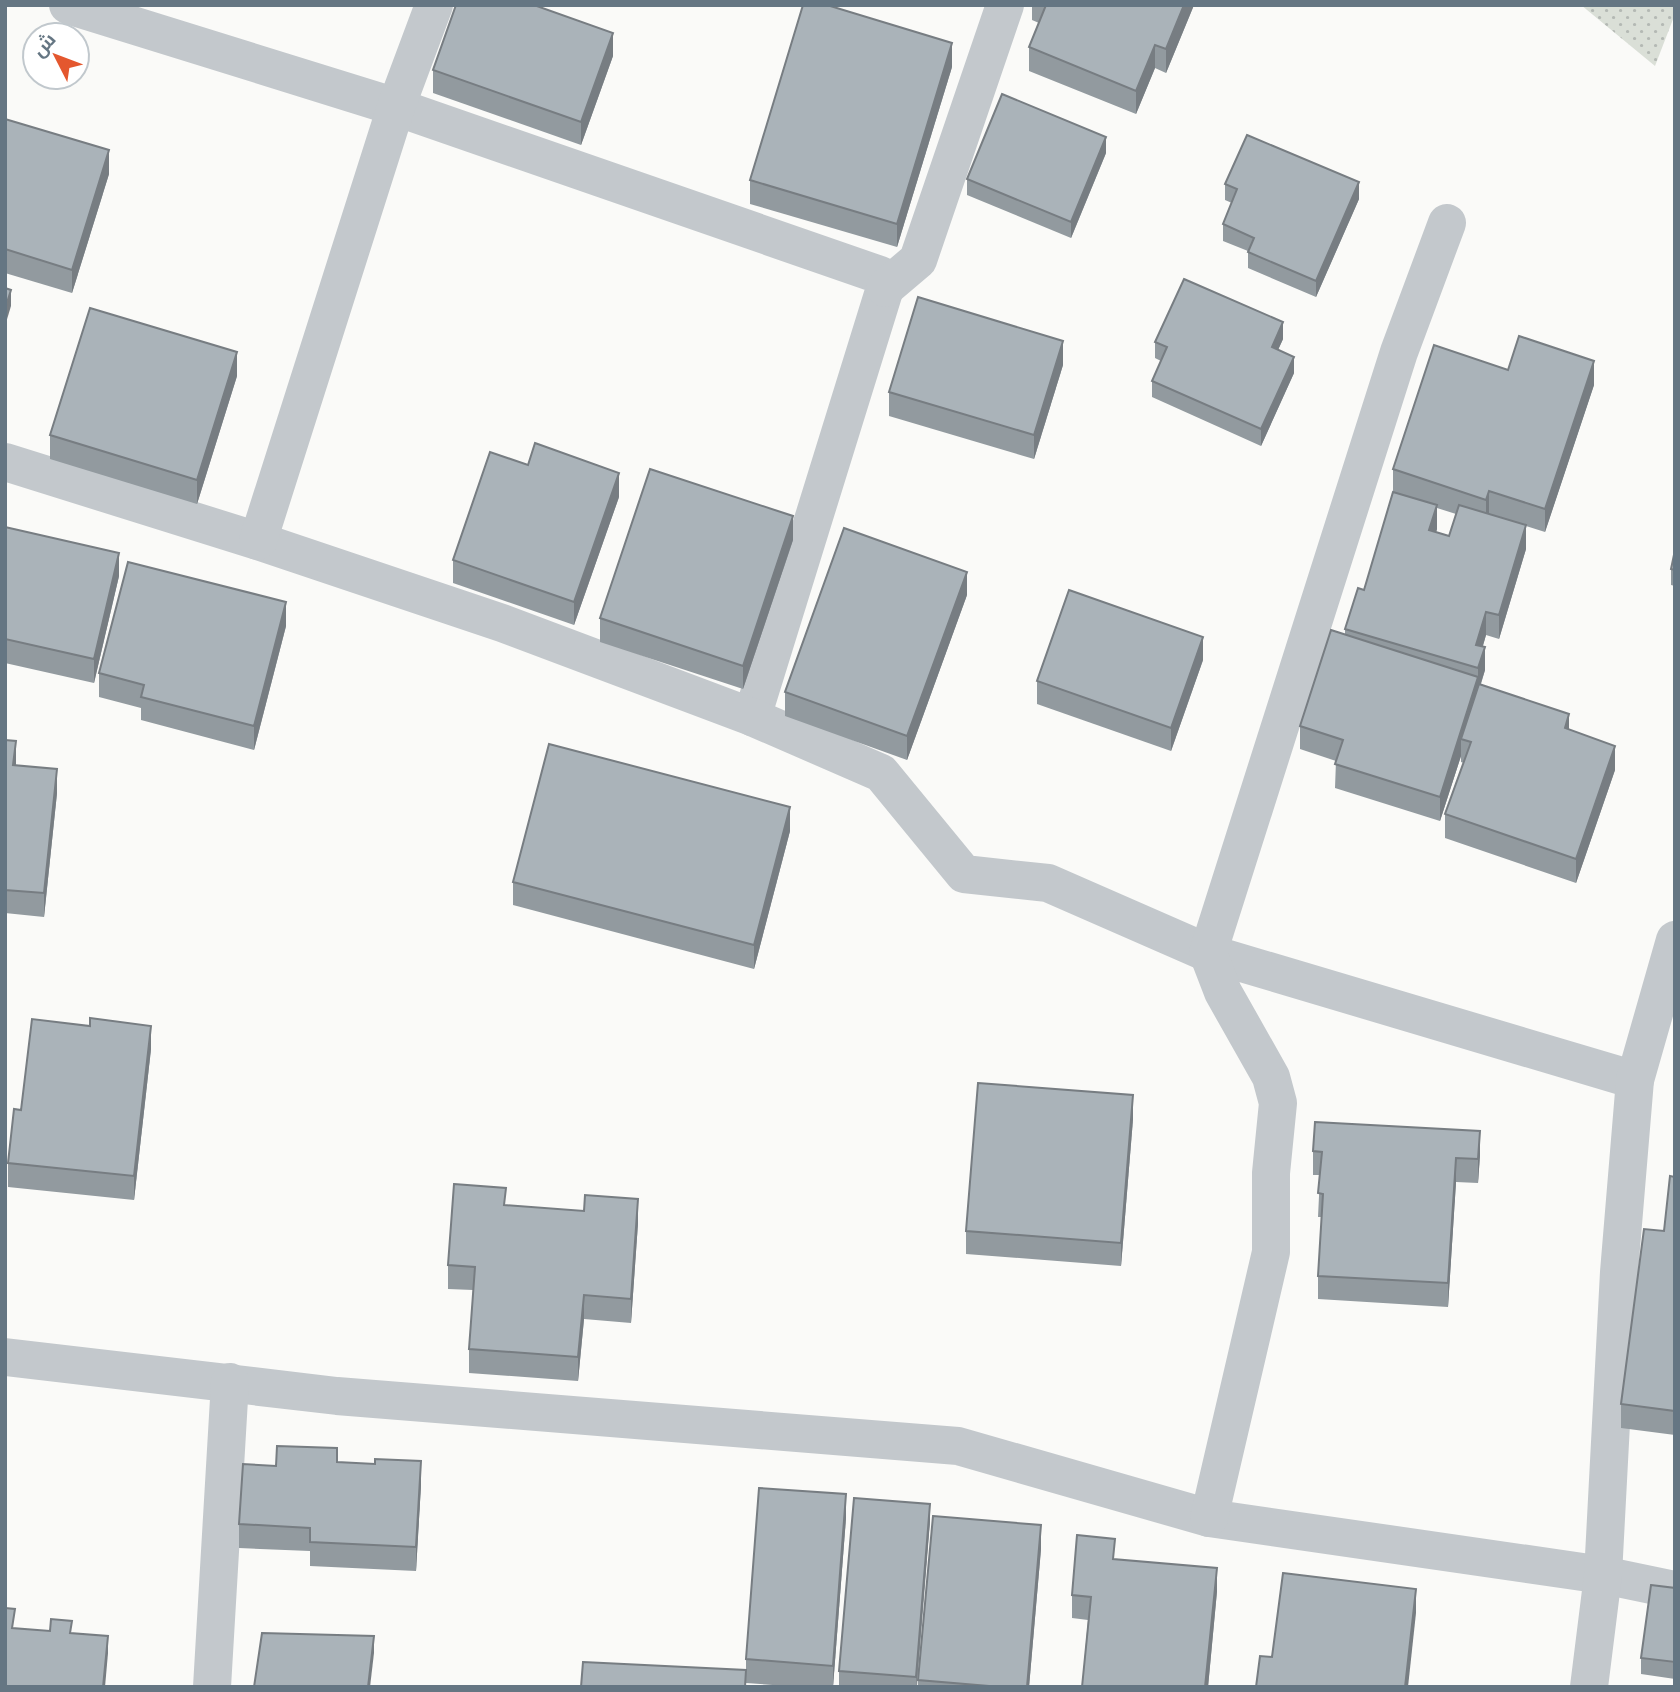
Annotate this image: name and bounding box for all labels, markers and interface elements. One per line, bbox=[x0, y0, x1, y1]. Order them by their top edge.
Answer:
north arrow bbox=[21, 21, 91, 91]
text: ش bbox=[26, 28, 60, 62]

